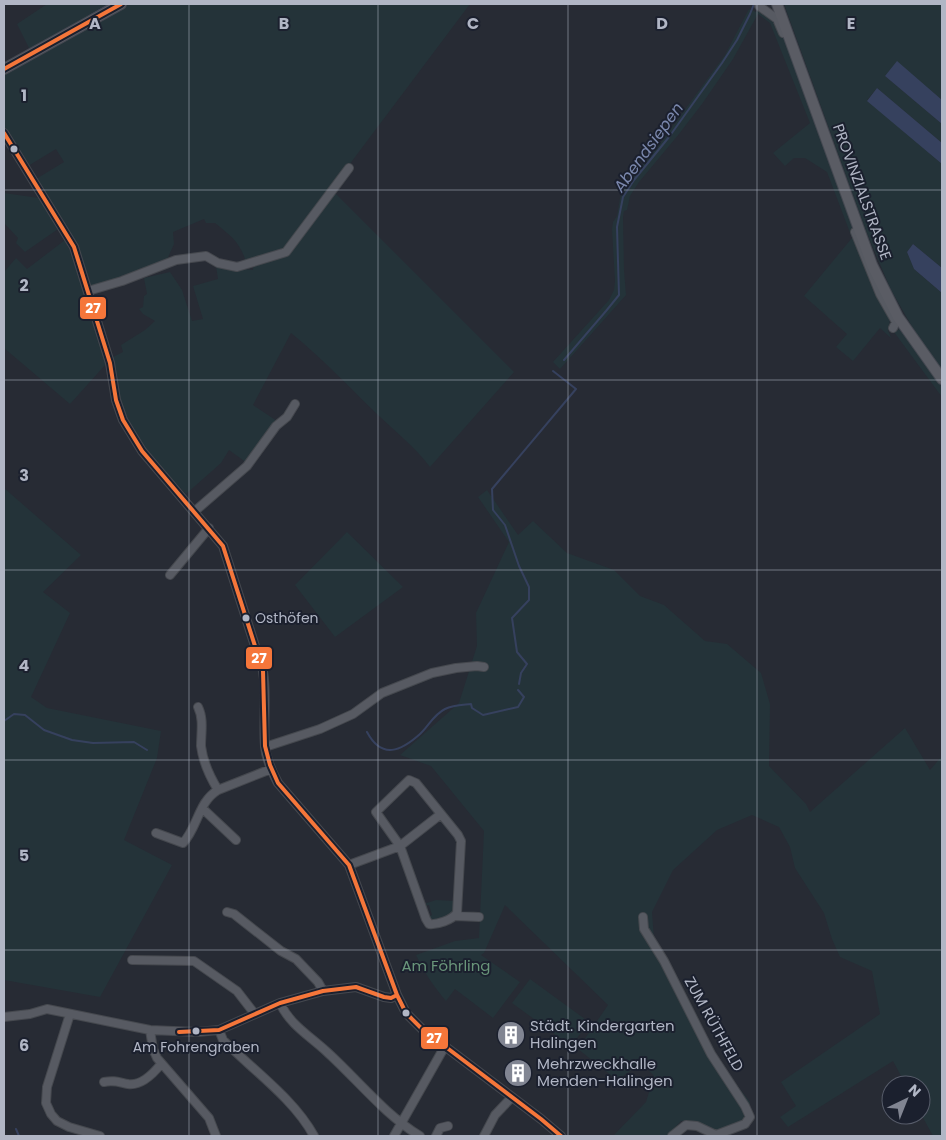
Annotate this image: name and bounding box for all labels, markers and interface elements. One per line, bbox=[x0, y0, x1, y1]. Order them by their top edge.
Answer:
text: A bbox=[89, 12, 101, 35]
text: B bbox=[279, 12, 289, 35]
text: C bbox=[467, 12, 479, 35]
text: D bbox=[656, 12, 668, 35]
text: E bbox=[847, 12, 855, 35]
text: 1 bbox=[21, 84, 27, 107]
water label: Abendsiepen bbox=[607, 98, 689, 198]
street label: PROVINZIALSTRASSE bbox=[828, 121, 897, 263]
unlabelled marker bbox=[9, 144, 19, 154]
text: 2 bbox=[19, 274, 29, 297]
line badge: 27 bbox=[79, 296, 107, 320]
text: 27 bbox=[85, 298, 101, 318]
text: 3 bbox=[19, 464, 29, 487]
place label: Osthöfen bbox=[255, 608, 319, 628]
marker: Osthöfen bbox=[241, 613, 251, 623]
line badge: 27 bbox=[245, 646, 273, 670]
text: 27 bbox=[251, 648, 267, 668]
text: 4 bbox=[19, 654, 30, 677]
text: 5 bbox=[19, 844, 29, 867]
park label: Am Föhrling bbox=[401, 955, 491, 976]
street label: ZUM RÜTHFELD bbox=[680, 973, 749, 1075]
unlabelled marker bbox=[401, 1008, 411, 1018]
place label: Städt. Kindergarten Halingen bbox=[530, 1015, 675, 1053]
building icon: Städt. Kindergarten Halingen bbox=[496, 1020, 526, 1050]
marker: Am Fohrengraben bbox=[191, 1026, 201, 1036]
line badge: 27 bbox=[420, 1026, 449, 1050]
text: 27 bbox=[426, 1028, 442, 1048]
text: 6 bbox=[19, 1034, 29, 1057]
place label: Am Fohrengraben bbox=[133, 1037, 259, 1057]
place label: Mehrzweckhalle Menden-Halingen bbox=[537, 1053, 673, 1091]
building icon: Mehrzweckhalle Menden-Halingen bbox=[503, 1058, 533, 1088]
north arrow bbox=[881, 1075, 931, 1125]
text: N bbox=[904, 1080, 926, 1101]

